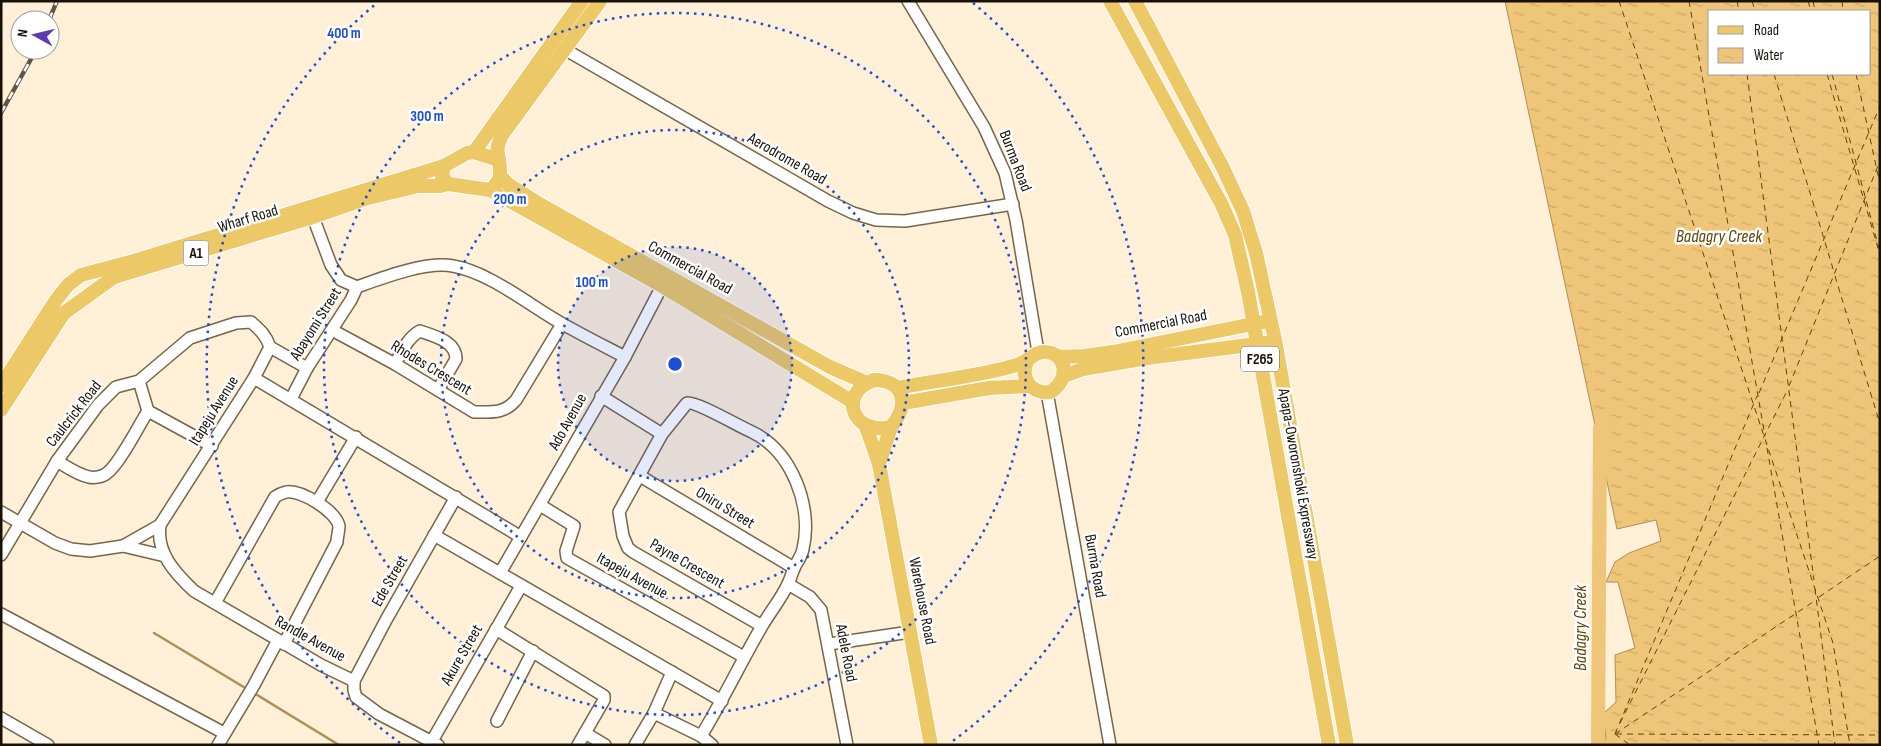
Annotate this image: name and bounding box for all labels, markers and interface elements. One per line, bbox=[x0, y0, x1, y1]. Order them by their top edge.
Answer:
north arrow bbox=[10, 10, 60, 60]
legend bbox=[1708, 10, 1871, 75]
text: Road bbox=[1754, 21, 1779, 40]
text: 400 m bbox=[327, 24, 361, 43]
text: N bbox=[14, 28, 32, 38]
text: Water bbox=[1754, 46, 1785, 65]
text: 300 m bbox=[410, 107, 444, 126]
street label: Aerodrome Road bbox=[743, 128, 830, 189]
street label: Burma Road bbox=[995, 128, 1035, 194]
text: 200 m bbox=[493, 190, 527, 209]
street label: Wharf Road bbox=[216, 201, 280, 237]
water label: Badagry Creek bbox=[1676, 226, 1763, 247]
street label: Commercial Road bbox=[645, 237, 735, 299]
road number: A1 bbox=[184, 240, 208, 266]
text: 100 m bbox=[576, 273, 608, 292]
street label: Abayomi Street bbox=[286, 284, 346, 365]
street label: Commercial Road bbox=[1113, 306, 1209, 342]
street label: Rhodes Crescent bbox=[387, 336, 475, 400]
road number: F265 bbox=[1241, 346, 1279, 372]
centre of rings bbox=[666, 355, 684, 373]
street label: Itapeju Avenue bbox=[185, 373, 243, 449]
street label: Caulcrick Road bbox=[42, 377, 106, 451]
street label: Apapa-Oworonshoki Expressway bbox=[1273, 386, 1322, 561]
street label: Ado Avenue bbox=[544, 390, 591, 454]
street label: Oniru Street bbox=[692, 483, 758, 533]
street label: Burma Road bbox=[1080, 533, 1110, 599]
street label: Payne Crescent bbox=[646, 535, 728, 593]
street label: Itapeju Avenue bbox=[593, 549, 671, 603]
street label: Ede Street bbox=[368, 552, 412, 610]
street label: Warehouse Road bbox=[904, 556, 940, 646]
water label: Badagry Creek bbox=[1570, 584, 1591, 671]
street label: Randle Avenue bbox=[271, 612, 349, 666]
street label: Akure Street bbox=[437, 621, 487, 690]
street label: Adele Road bbox=[831, 622, 861, 683]

